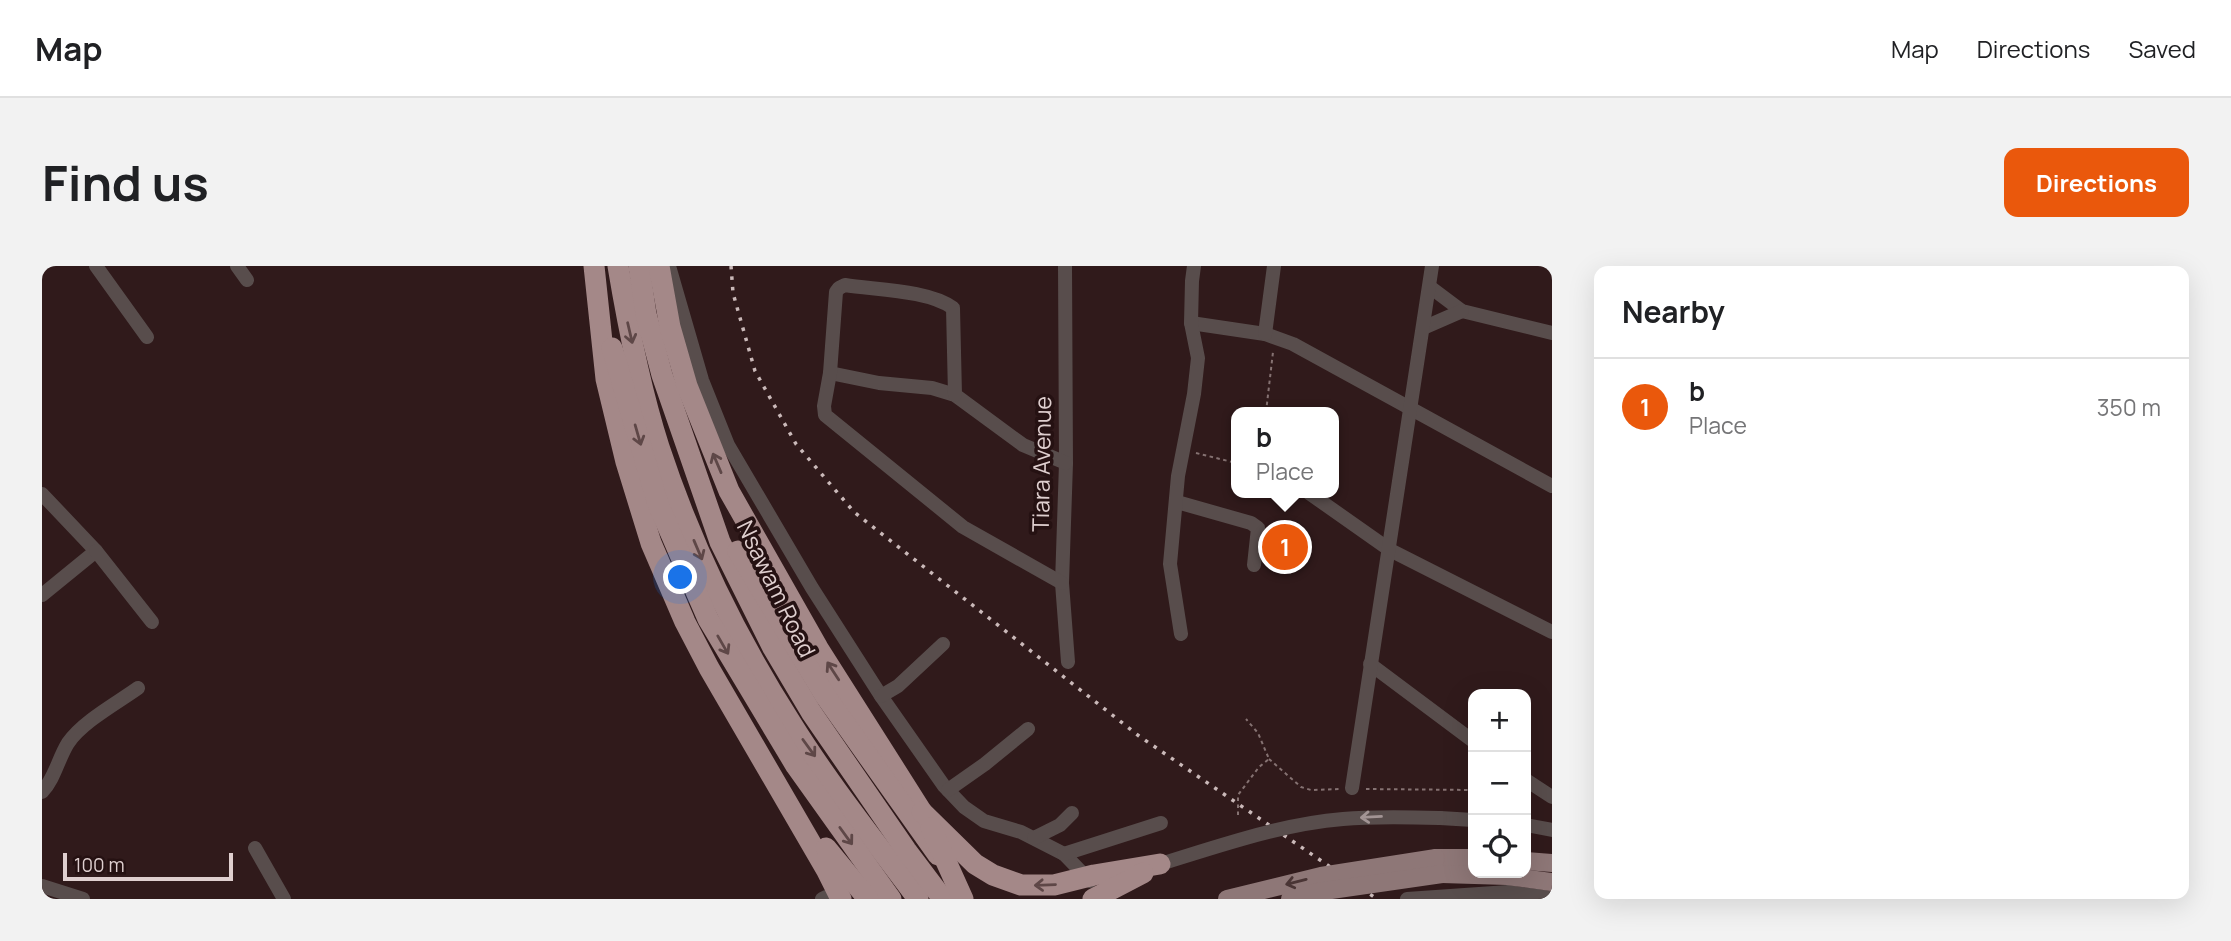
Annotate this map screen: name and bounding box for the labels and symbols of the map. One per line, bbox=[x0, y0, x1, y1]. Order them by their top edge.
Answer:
one-way arrow bbox=[624, 321, 638, 344]
street label: Tiara Avenue bbox=[1024, 396, 1058, 532]
one-way arrow bbox=[632, 423, 645, 445]
one-way arrow bbox=[710, 452, 723, 474]
street label: Nsawam Road bbox=[730, 515, 824, 662]
pin: 1 bbox=[1262, 521, 1308, 573]
one-way arrow bbox=[693, 539, 706, 560]
your location bbox=[663, 560, 697, 594]
one-way arrow bbox=[717, 634, 730, 655]
one-way arrow bbox=[825, 662, 839, 682]
one-way arrow bbox=[802, 738, 816, 757]
one-way arrow bbox=[1360, 811, 1383, 824]
one-way arrow bbox=[839, 826, 853, 845]
scale bar bbox=[63, 850, 233, 882]
one-way arrow bbox=[1285, 876, 1308, 889]
one-way arrow bbox=[1034, 878, 1057, 891]

